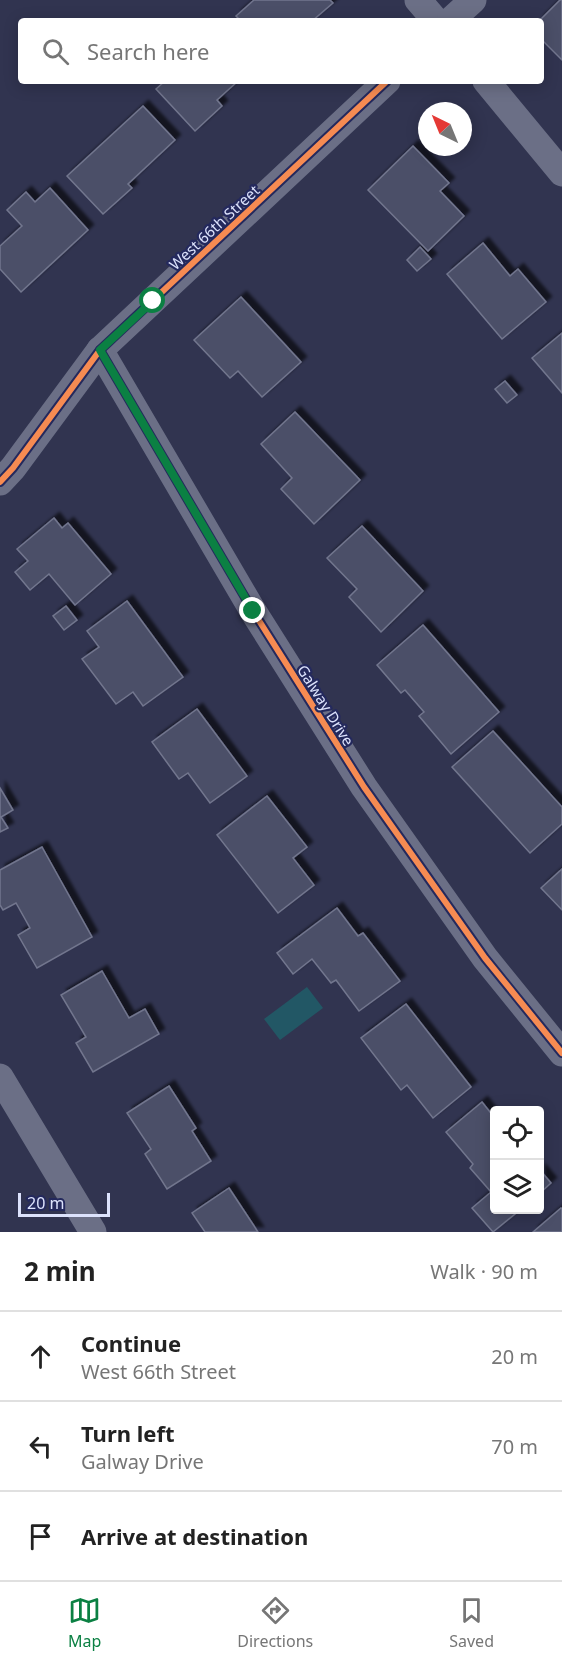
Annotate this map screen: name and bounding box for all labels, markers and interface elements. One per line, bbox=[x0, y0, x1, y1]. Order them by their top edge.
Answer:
search box bbox=[18, 18, 544, 84]
icon: search bbox=[39, 35, 72, 68]
text: Search here bbox=[87, 36, 209, 66]
north arrow bbox=[418, 102, 472, 156]
street label: West 66th Street bbox=[165, 180, 264, 274]
route start bbox=[139, 287, 165, 313]
route end bbox=[239, 597, 265, 623]
street label: Galway Drive bbox=[293, 661, 359, 749]
map controls bbox=[490, 1106, 544, 1214]
button: locate bbox=[490, 1106, 544, 1160]
button: layers bbox=[490, 1160, 544, 1214]
scale bar bbox=[18, 1190, 110, 1218]
text: 20 m bbox=[27, 1192, 64, 1214]
text: 2 min bbox=[24, 1253, 96, 1289]
text: Walk · 90 m bbox=[430, 1258, 538, 1285]
text: Continue bbox=[81, 1328, 181, 1358]
icon: ahead bbox=[24, 1340, 57, 1373]
text: 20 m bbox=[491, 1343, 538, 1370]
text: West 66th Street bbox=[81, 1358, 236, 1385]
text: Turn left bbox=[81, 1418, 175, 1448]
icon: left bbox=[24, 1430, 57, 1463]
text: 70 m bbox=[491, 1433, 538, 1460]
text: Galway Drive bbox=[81, 1448, 204, 1475]
icon: arrive bbox=[24, 1520, 57, 1553]
text: Arrive at destination bbox=[81, 1521, 308, 1551]
tab: Map bbox=[68, 1594, 101, 1652]
tab: Directions bbox=[237, 1594, 313, 1652]
tab: Saved bbox=[449, 1594, 494, 1652]

